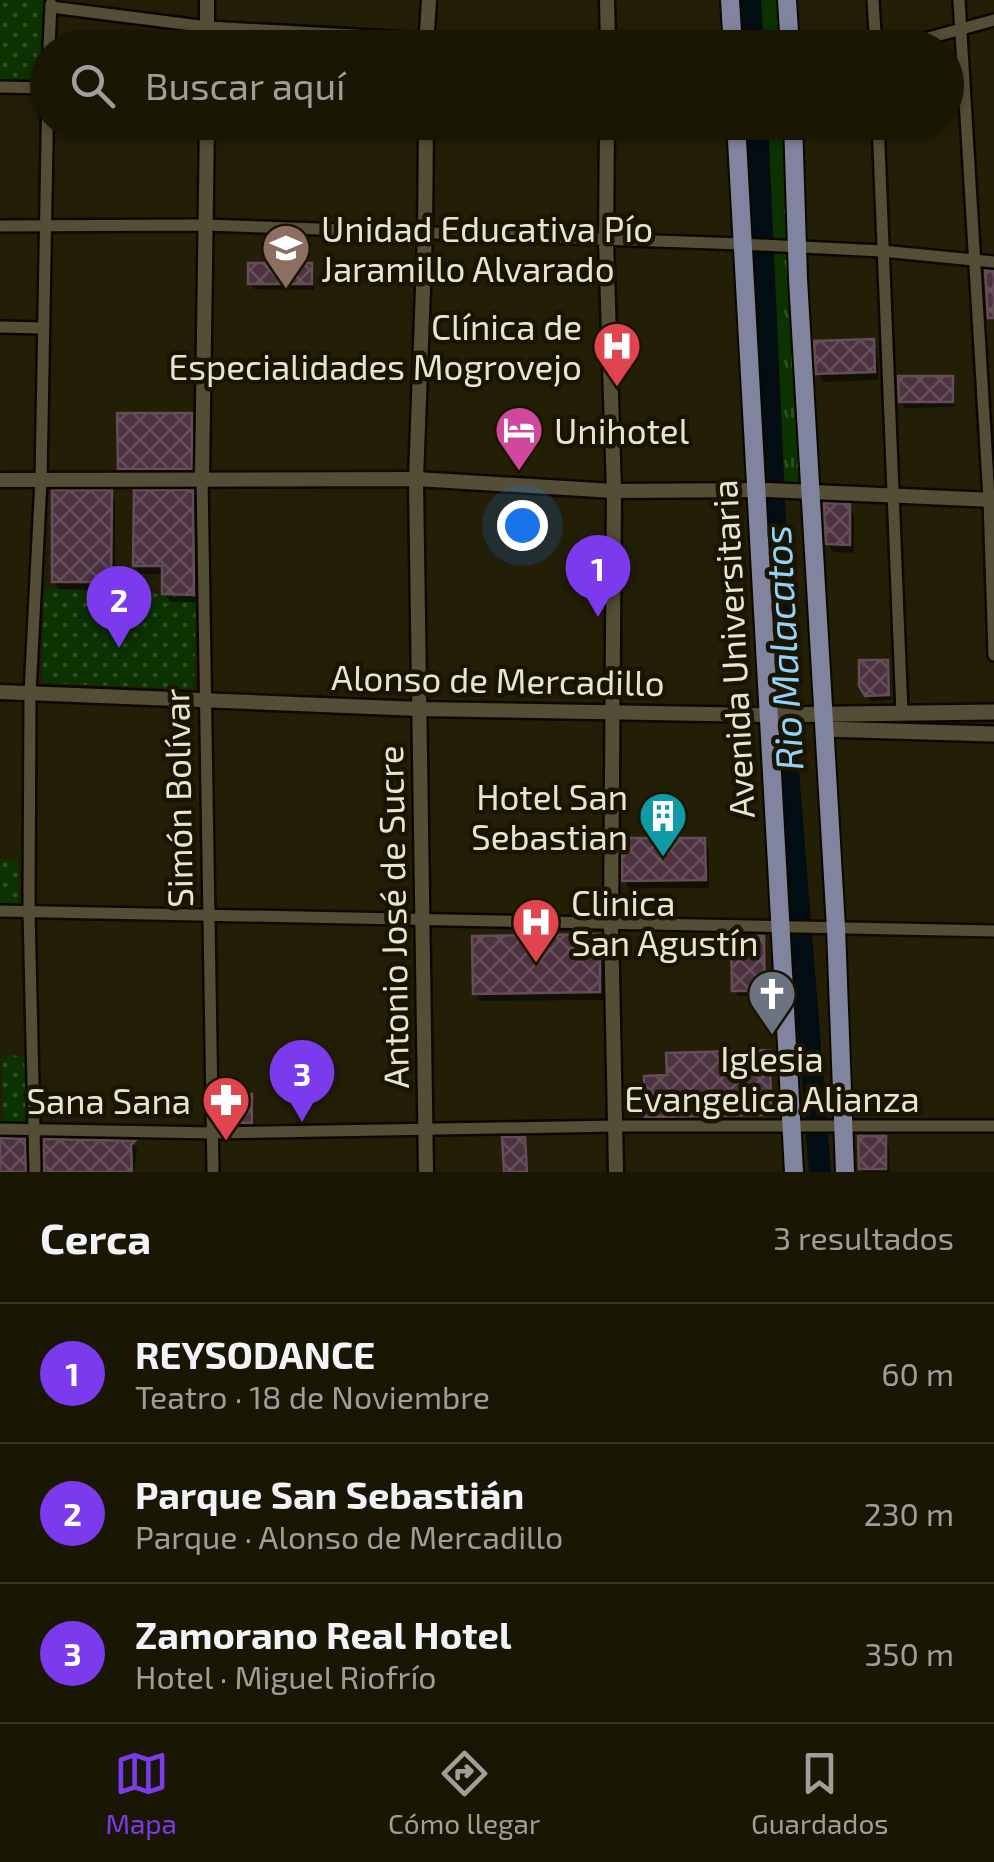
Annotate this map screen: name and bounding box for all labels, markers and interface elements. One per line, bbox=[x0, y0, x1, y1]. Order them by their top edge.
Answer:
search box bbox=[30, 30, 964, 140]
icon: search bbox=[65, 58, 120, 113]
text: Buscar aquí bbox=[145, 62, 346, 108]
place label: Unidad Educativa Pío Jaramillo Alvarado bbox=[321, 207, 653, 289]
school or university icon: Unidad Educativa Pío Jaramillo Alvarado bbox=[260, 222, 312, 290]
place label: Clínica de Especialidades Mogrovejo bbox=[169, 305, 582, 387]
hospital icon: Clínica de Especialidades Mogrovejo bbox=[591, 320, 643, 388]
hotel icon: Unihotel bbox=[493, 404, 545, 472]
place label: Unihotel bbox=[554, 409, 690, 451]
street label: Avenida Universitaria bbox=[702, 479, 762, 819]
your location bbox=[497, 500, 548, 551]
water label: Rio Malacatos bbox=[753, 524, 811, 772]
pin: 1 bbox=[566, 534, 630, 617]
pin: 2 bbox=[86, 566, 152, 648]
street label: Alonso de Mercadillo bbox=[331, 655, 665, 703]
street label: Simón Bolívar bbox=[154, 688, 200, 908]
street label: Antonio José de Sucre bbox=[368, 745, 416, 1089]
place label: Hotel San Sebastian bbox=[471, 775, 628, 857]
building icon: Hotel San Sebastian bbox=[637, 790, 689, 858]
place label: Clinica San Agustín bbox=[571, 881, 759, 963]
hospital icon: Clinica San Agustín bbox=[510, 896, 562, 964]
church icon: Iglesia Evangelica Alianza bbox=[746, 968, 798, 1036]
place label: Iglesia Evangelica Alianza bbox=[624, 1037, 920, 1119]
pin: 3 bbox=[270, 1040, 334, 1122]
pharmacy icon: Sana Sana bbox=[200, 1074, 252, 1142]
place label: Sana Sana bbox=[26, 1079, 191, 1121]
text: Cerca bbox=[40, 1212, 151, 1262]
text: 3 resultados bbox=[773, 1218, 954, 1256]
text: REYSODANCE bbox=[135, 1331, 375, 1377]
text: 1 bbox=[66, 1354, 79, 1392]
text: 60 m bbox=[881, 1354, 954, 1392]
text: Teatro · 18 de Noviembre bbox=[135, 1377, 490, 1415]
text: Parque San Sebastián bbox=[135, 1471, 524, 1517]
text: 2 bbox=[63, 1494, 82, 1532]
text: 230 m bbox=[864, 1494, 954, 1532]
text: Parque · Alonso de Mercadillo bbox=[135, 1517, 563, 1555]
text: Zamorano Real Hotel bbox=[135, 1611, 511, 1657]
text: 3 bbox=[63, 1634, 82, 1672]
text: 350 m bbox=[865, 1634, 954, 1672]
text: Hotel · Miguel Riofrío bbox=[135, 1657, 437, 1695]
tab: Mapa bbox=[105, 1746, 177, 1840]
tab: Cómo llegar bbox=[388, 1746, 540, 1840]
tab: Guardados bbox=[751, 1746, 889, 1840]

